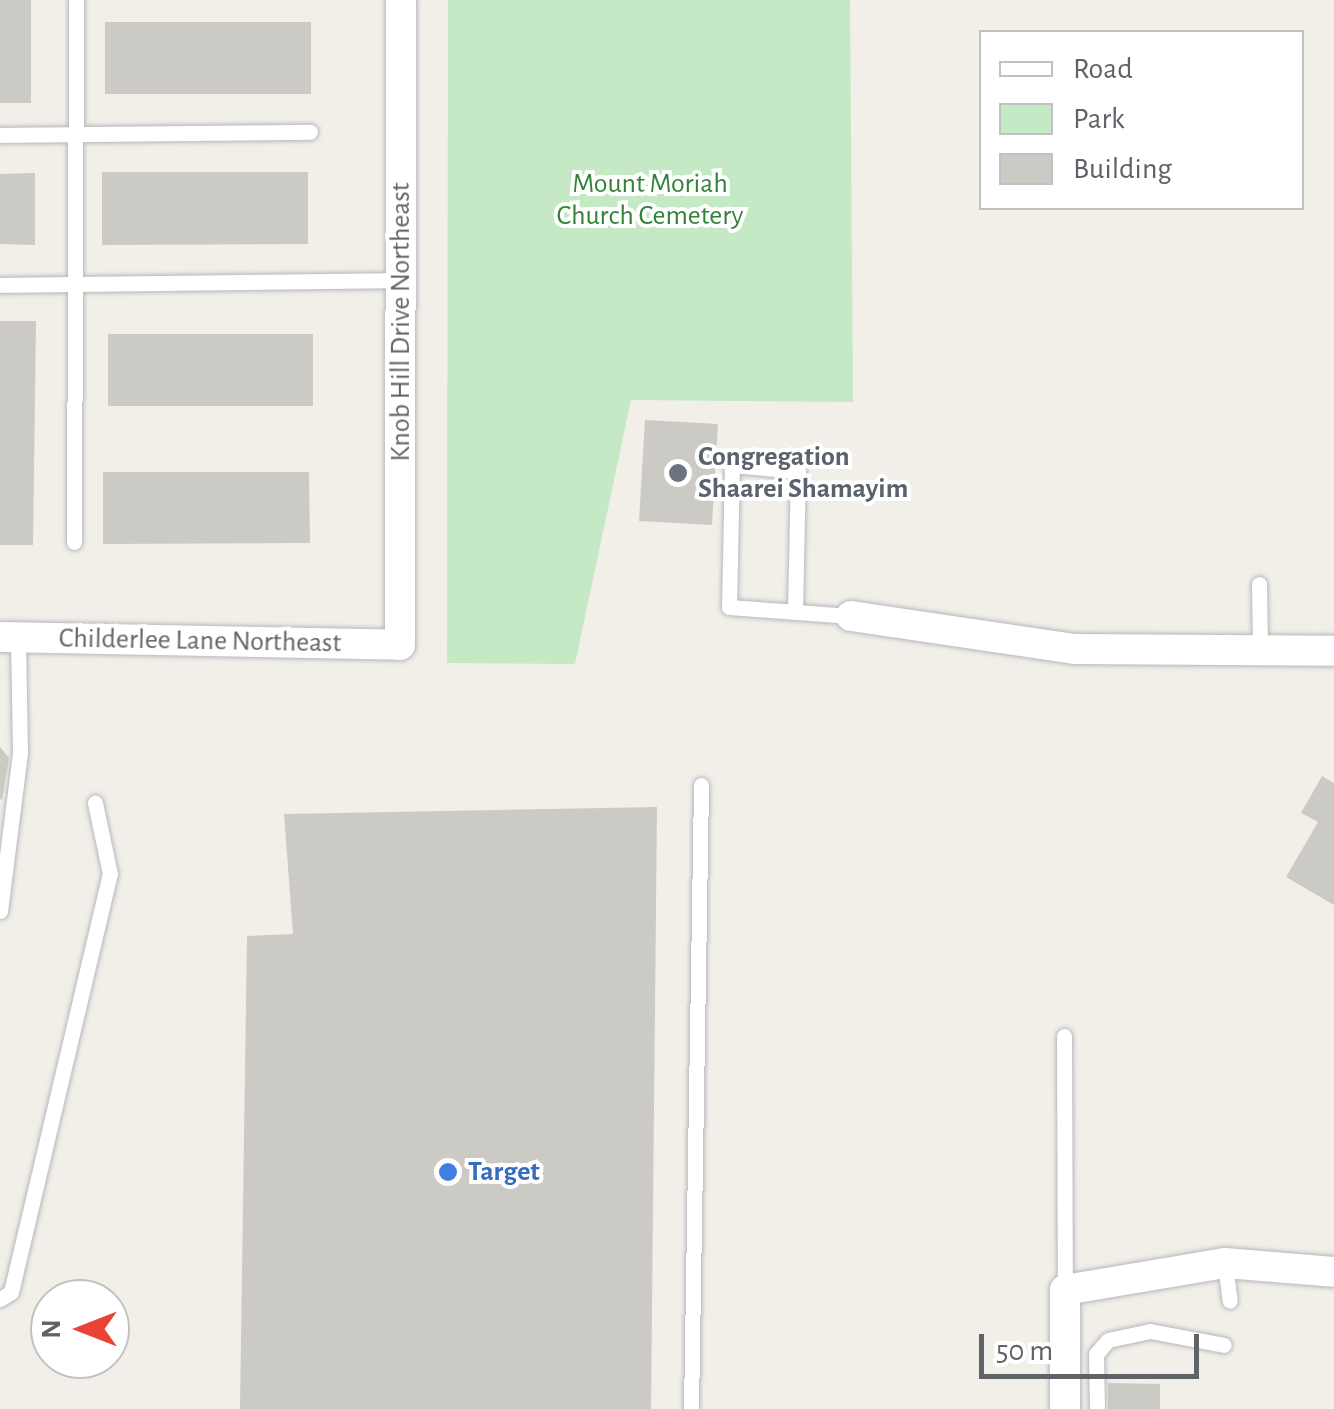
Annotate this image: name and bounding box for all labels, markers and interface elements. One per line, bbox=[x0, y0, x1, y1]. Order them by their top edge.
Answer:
legend bbox=[979, 30, 1304, 210]
text: Road bbox=[1073, 54, 1133, 84]
text: Park bbox=[1073, 104, 1125, 134]
text: Building bbox=[1073, 154, 1172, 184]
park label: Mount Moriah Church Cemetery bbox=[556, 167, 744, 233]
street label: Knob Hill Drive Northeast bbox=[384, 182, 418, 462]
place label: Congregation Shaarei Shamayim bbox=[698, 440, 908, 506]
marker: Congregation Shaarei Shamayim bbox=[667, 462, 689, 484]
street label: Childerlee Lane Northeast bbox=[58, 622, 342, 660]
place label: Target bbox=[468, 1155, 540, 1189]
marker: Target bbox=[437, 1161, 459, 1183]
north arrow bbox=[30, 1279, 130, 1379]
scale bar bbox=[984, 1314, 1204, 1376]
text: N bbox=[38, 1319, 66, 1339]
text: 50 m bbox=[996, 1336, 1053, 1366]

